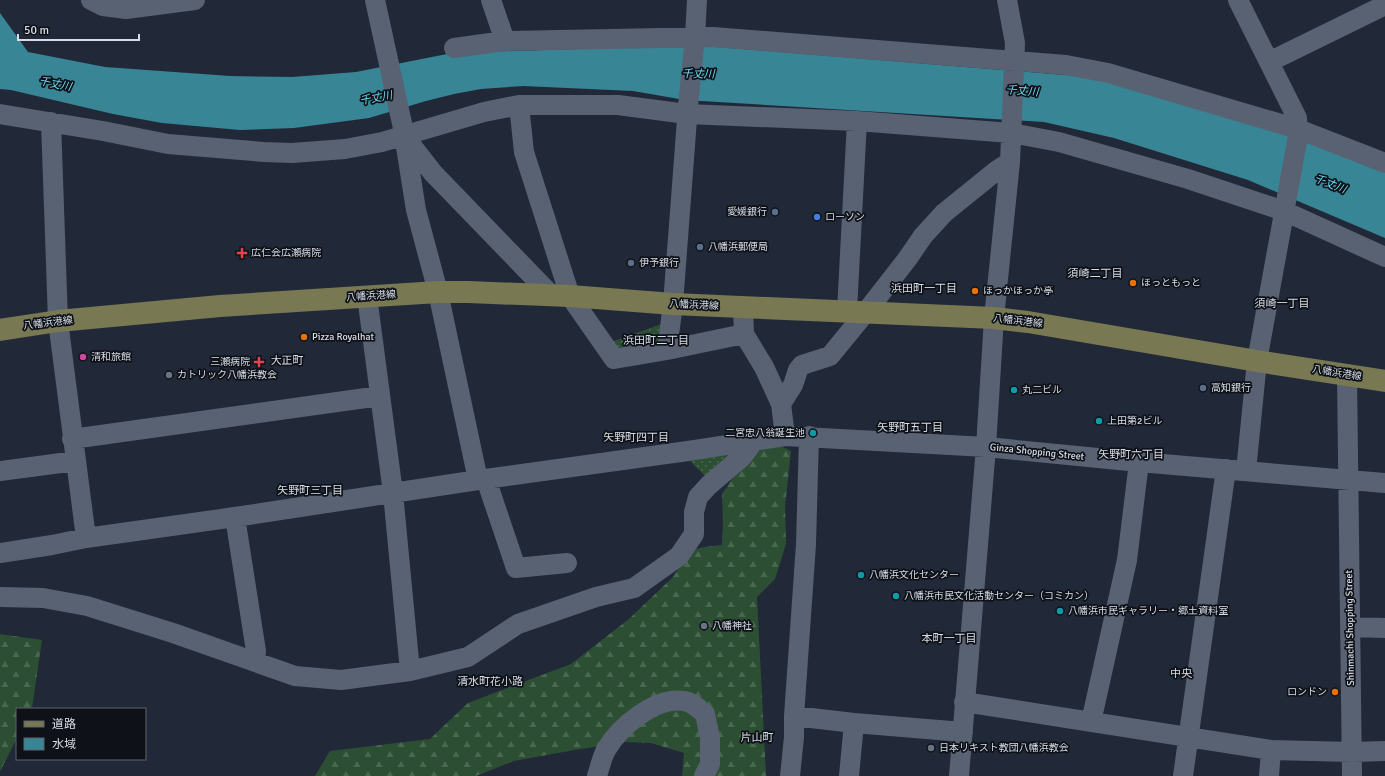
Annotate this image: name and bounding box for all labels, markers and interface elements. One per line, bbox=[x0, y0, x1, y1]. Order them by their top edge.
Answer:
scale bar bbox=[18, 16, 139, 42]
text: 50 m bbox=[24, 23, 49, 38]
water label: 千丈川 bbox=[681, 67, 716, 81]
water label: 千丈川 bbox=[38, 74, 73, 94]
water label: 千丈川 bbox=[1005, 83, 1040, 99]
water label: 千丈川 bbox=[359, 88, 394, 108]
water label: 千丈川 bbox=[1312, 172, 1349, 196]
place label: 愛媛銀行 bbox=[727, 206, 767, 218]
marker: 愛媛銀行 bbox=[770, 207, 780, 217]
place label: ローソン bbox=[825, 211, 865, 223]
marker: ローソン bbox=[812, 212, 822, 222]
place label: 八幡浜郵便局 bbox=[708, 241, 768, 253]
marker: 八幡浜郵便局 bbox=[695, 242, 705, 252]
marker: 広仁会広瀬病院 bbox=[236, 247, 248, 259]
place label: 広仁会広瀬病院 bbox=[251, 247, 321, 259]
place label: 伊予銀行 bbox=[639, 257, 679, 269]
marker: 伊予銀行 bbox=[626, 258, 636, 268]
district label: 須崎二丁目 bbox=[1068, 267, 1123, 280]
place label: ほっともっと bbox=[1141, 277, 1201, 289]
marker: ほっともっと bbox=[1128, 278, 1138, 288]
district label: 浜田町一丁目 bbox=[891, 282, 957, 295]
place label: ほっかほっか亭 bbox=[983, 285, 1053, 297]
marker: ほっかほっか亭 bbox=[970, 286, 980, 296]
street label: 八幡浜港線 bbox=[346, 288, 396, 304]
district label: 須崎一丁目 bbox=[1255, 297, 1310, 310]
street label: 八幡浜港線 bbox=[669, 298, 719, 312]
street label: 八幡浜港線 bbox=[992, 312, 1044, 330]
street label: 八幡浜港線 bbox=[22, 314, 74, 332]
place label: Pizza Royalhat bbox=[312, 331, 374, 343]
marker: Pizza Royalhat bbox=[299, 332, 309, 342]
district label: 浜田町二丁目 bbox=[623, 334, 689, 347]
place label: 清和旅館 bbox=[91, 351, 131, 363]
marker: 清和旅館 bbox=[78, 352, 88, 362]
district label: 大正町 bbox=[271, 354, 304, 367]
place label: 三瀬病院 bbox=[210, 356, 250, 368]
marker: 三瀬病院 bbox=[253, 356, 265, 368]
street label: 八幡浜港線 bbox=[1311, 363, 1363, 383]
place label: カトリック八幡浜教会 bbox=[177, 369, 277, 381]
marker: カトリック八幡浜教会 bbox=[164, 370, 174, 380]
place label: 高知銀行 bbox=[1211, 382, 1251, 394]
marker: 高知銀行 bbox=[1198, 383, 1208, 393]
place label: 丸二ビル bbox=[1022, 384, 1062, 396]
marker: 丸二ビル bbox=[1009, 385, 1019, 395]
place label: 上田第2ビル bbox=[1107, 415, 1162, 427]
marker: 上田第2ビル bbox=[1094, 416, 1104, 426]
district label: 矢野町五丁目 bbox=[877, 421, 943, 434]
place label: 二宮忠八翁誕生池 bbox=[725, 427, 805, 439]
marker: 二宮忠八翁誕生池 bbox=[808, 428, 818, 438]
district label: 矢野町四丁目 bbox=[603, 431, 669, 444]
street label: Ginza Shopping Street bbox=[989, 441, 1085, 463]
district label: 矢野町六丁目 bbox=[1098, 448, 1164, 461]
district label: 矢野町三丁目 bbox=[277, 484, 343, 497]
place label: 八幡浜文化センター bbox=[869, 569, 959, 581]
marker: 八幡浜文化センター bbox=[856, 570, 866, 580]
street label: Shinmachi Shopping Street bbox=[1343, 570, 1357, 686]
place label: 八幡浜市民文化活動センター（コミカン） bbox=[904, 590, 1094, 602]
marker: 八幡浜市民文化活動センター（コミカン） bbox=[891, 591, 901, 601]
place label: 八幡浜市民ギャラリー・郷土資料室 bbox=[1068, 605, 1228, 617]
marker: 八幡浜市民ギャラリー・郷土資料室 bbox=[1055, 606, 1065, 616]
place label: 八幡神社 bbox=[712, 620, 752, 632]
marker: 八幡神社 bbox=[699, 621, 709, 631]
district label: 本町一丁目 bbox=[922, 632, 977, 645]
district label: 中央 bbox=[1170, 667, 1193, 680]
district label: 清水町花小路 bbox=[457, 675, 523, 688]
place label: ロンドン bbox=[1287, 686, 1327, 698]
marker: ロンドン bbox=[1330, 687, 1340, 697]
legend bbox=[16, 708, 146, 760]
text: 道路 bbox=[52, 717, 76, 732]
district label: 片山町 bbox=[741, 731, 774, 744]
text: 水域 bbox=[52, 737, 76, 752]
place label: 日本リキスト教団八幡浜教会 bbox=[939, 742, 1069, 754]
marker: 日本リキスト教団八幡浜教会 bbox=[926, 743, 936, 753]

